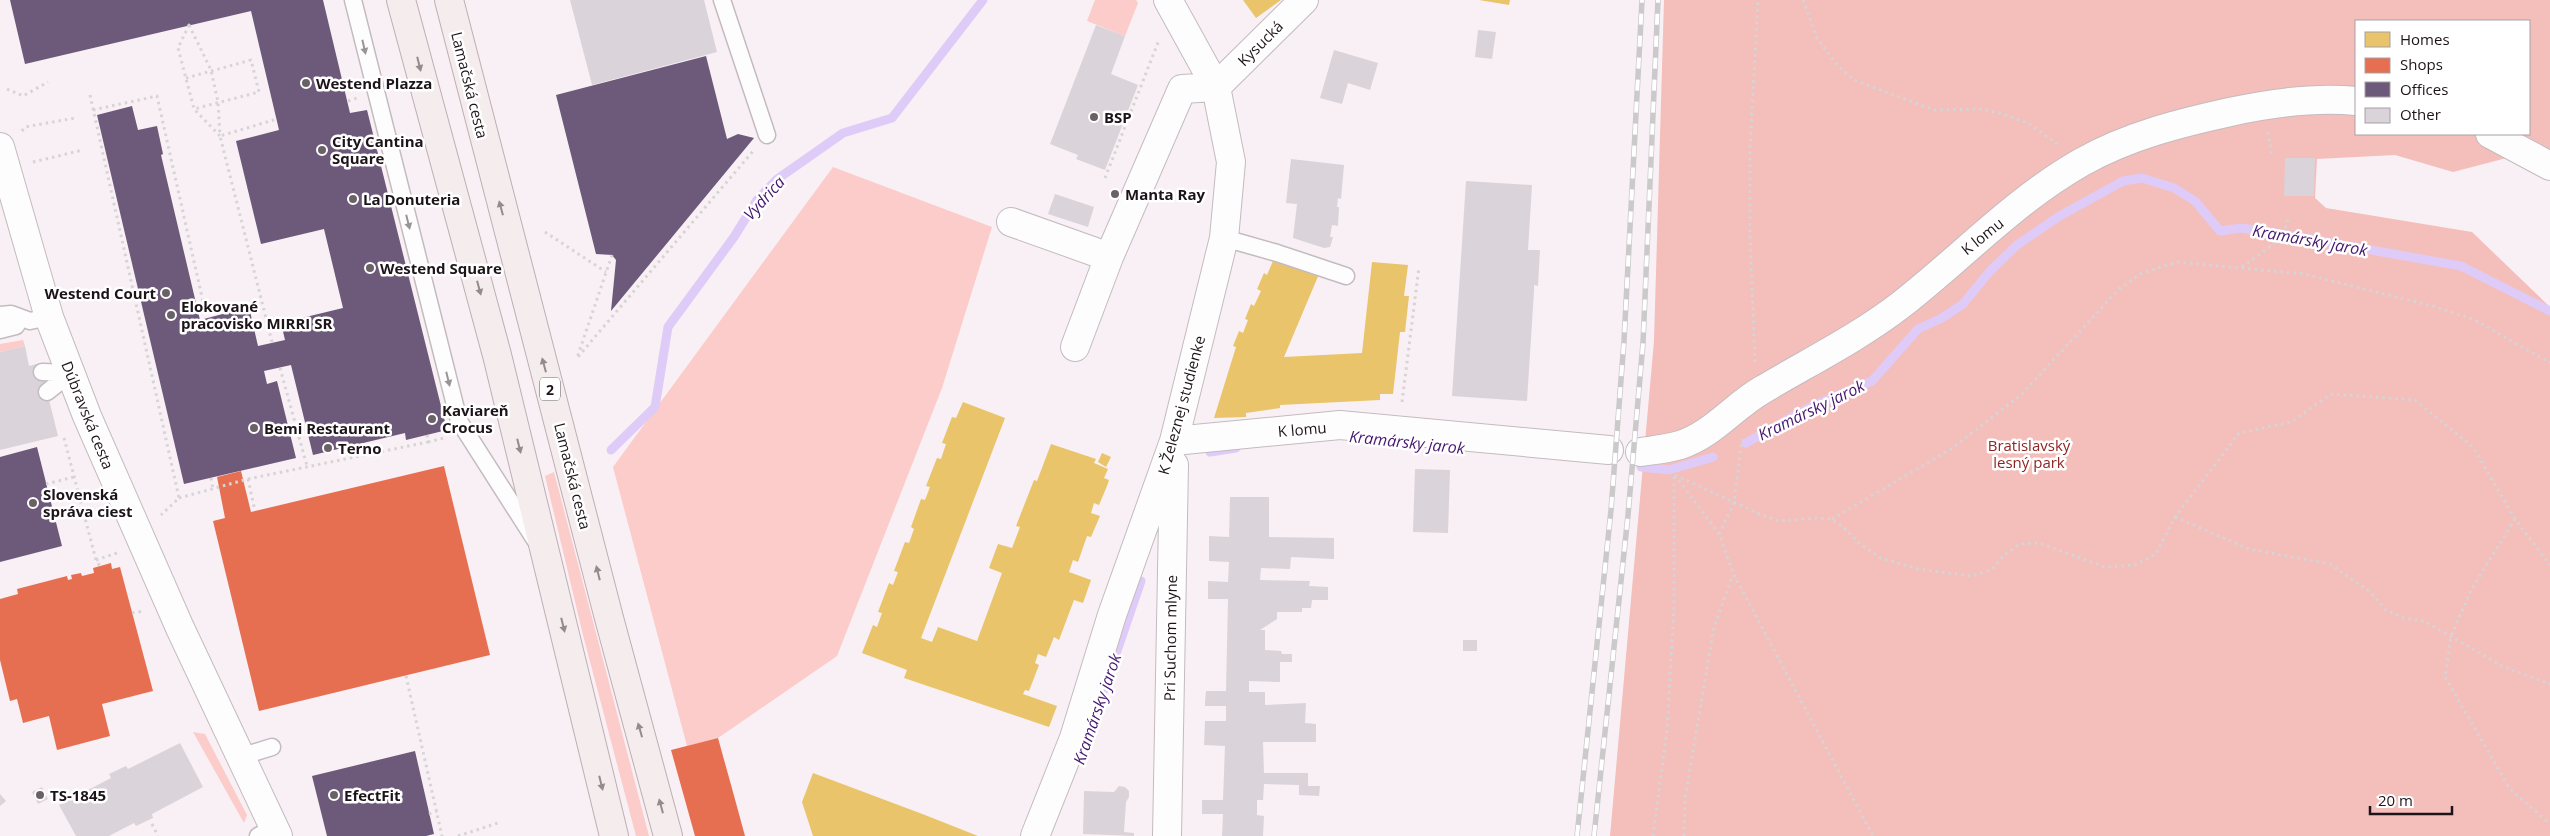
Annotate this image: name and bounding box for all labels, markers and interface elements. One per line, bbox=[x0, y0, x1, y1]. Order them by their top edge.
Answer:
street label: Kysucká bbox=[1233, 16, 1287, 70]
legend bbox=[2355, 20, 2530, 135]
text: Homes bbox=[2400, 29, 2450, 49]
street label: Lamačská cesta bbox=[447, 30, 493, 140]
one-way arrow bbox=[360, 40, 368, 55]
text: Shops bbox=[2400, 54, 2443, 74]
one-way arrow bbox=[415, 56, 423, 71]
place label: Westend Plazza bbox=[316, 73, 432, 93]
marker: Westend Plazza bbox=[300, 77, 312, 89]
text: Offices bbox=[2400, 79, 2448, 99]
text: Other bbox=[2400, 104, 2441, 124]
place label: BSP bbox=[1104, 107, 1132, 127]
marker: BSP bbox=[1088, 111, 1100, 123]
place label: City Cantina Square bbox=[332, 131, 424, 168]
marker: City Cantina Square bbox=[316, 144, 328, 156]
water label: Vydrica bbox=[738, 171, 790, 225]
place label: Manta Ray bbox=[1125, 184, 1205, 204]
marker: Manta Ray bbox=[1109, 188, 1121, 200]
place label: La Donuteria bbox=[363, 189, 460, 209]
marker: La Donuteria bbox=[347, 193, 359, 205]
one-way arrow bbox=[497, 200, 505, 215]
street label: K lomu bbox=[1957, 213, 2007, 259]
one-way arrow bbox=[404, 215, 412, 230]
water label: Kramársky jarok bbox=[2251, 219, 2370, 261]
place label: Westend Square bbox=[380, 258, 502, 278]
marker: Westend Square bbox=[364, 262, 376, 274]
one-way arrow bbox=[475, 281, 483, 296]
place label: Westend Court bbox=[45, 283, 156, 303]
marker: Westend Court bbox=[160, 287, 172, 299]
place label: Elokované pracovisko MIRRI SR bbox=[181, 296, 332, 333]
marker: Elokované pracovisko MIRRI SR bbox=[165, 309, 177, 321]
street label: K Železnej studienke bbox=[1153, 333, 1209, 477]
one-way arrow bbox=[540, 357, 548, 372]
street label: Dúbravská cesta bbox=[57, 358, 119, 472]
one-way arrow bbox=[444, 372, 452, 387]
water label: Kramársky jarok bbox=[1754, 374, 1869, 445]
road number: 2 bbox=[540, 378, 560, 400]
place label: Kaviareň Crocus bbox=[442, 400, 509, 437]
marker: Kaviareň Crocus bbox=[426, 413, 438, 425]
street label: K lomu bbox=[1277, 417, 1327, 441]
place label: Bemi Restaurant bbox=[264, 418, 391, 438]
street label: Lamačská cesta bbox=[550, 421, 596, 531]
marker: Bemi Restaurant bbox=[248, 422, 260, 434]
water label: Kramársky jarok bbox=[1348, 425, 1467, 459]
park label: Bratislavský lesný park bbox=[1988, 435, 2071, 472]
place label: Terno bbox=[338, 438, 382, 458]
one-way arrow bbox=[516, 438, 524, 453]
marker: Terno bbox=[322, 442, 334, 454]
place label: Slovenská správa ciest bbox=[43, 484, 133, 521]
marker: Slovenská správa ciest bbox=[27, 497, 39, 509]
one-way arrow bbox=[594, 566, 602, 581]
street label: Pri Suchom mlyne bbox=[1159, 575, 1181, 701]
one-way arrow bbox=[559, 617, 567, 632]
water label: Kramársky jarok bbox=[1068, 649, 1127, 767]
one-way arrow bbox=[636, 722, 644, 737]
one-way arrow bbox=[597, 775, 605, 790]
scale bar bbox=[2370, 784, 2452, 816]
place label: TS-1845 bbox=[50, 785, 106, 805]
place label: EfectFit bbox=[344, 785, 401, 805]
marker: TS-1845 bbox=[34, 789, 46, 801]
marker: EfectFit bbox=[328, 789, 340, 801]
text: 20 m bbox=[2378, 790, 2413, 810]
one-way arrow bbox=[656, 799, 664, 814]

